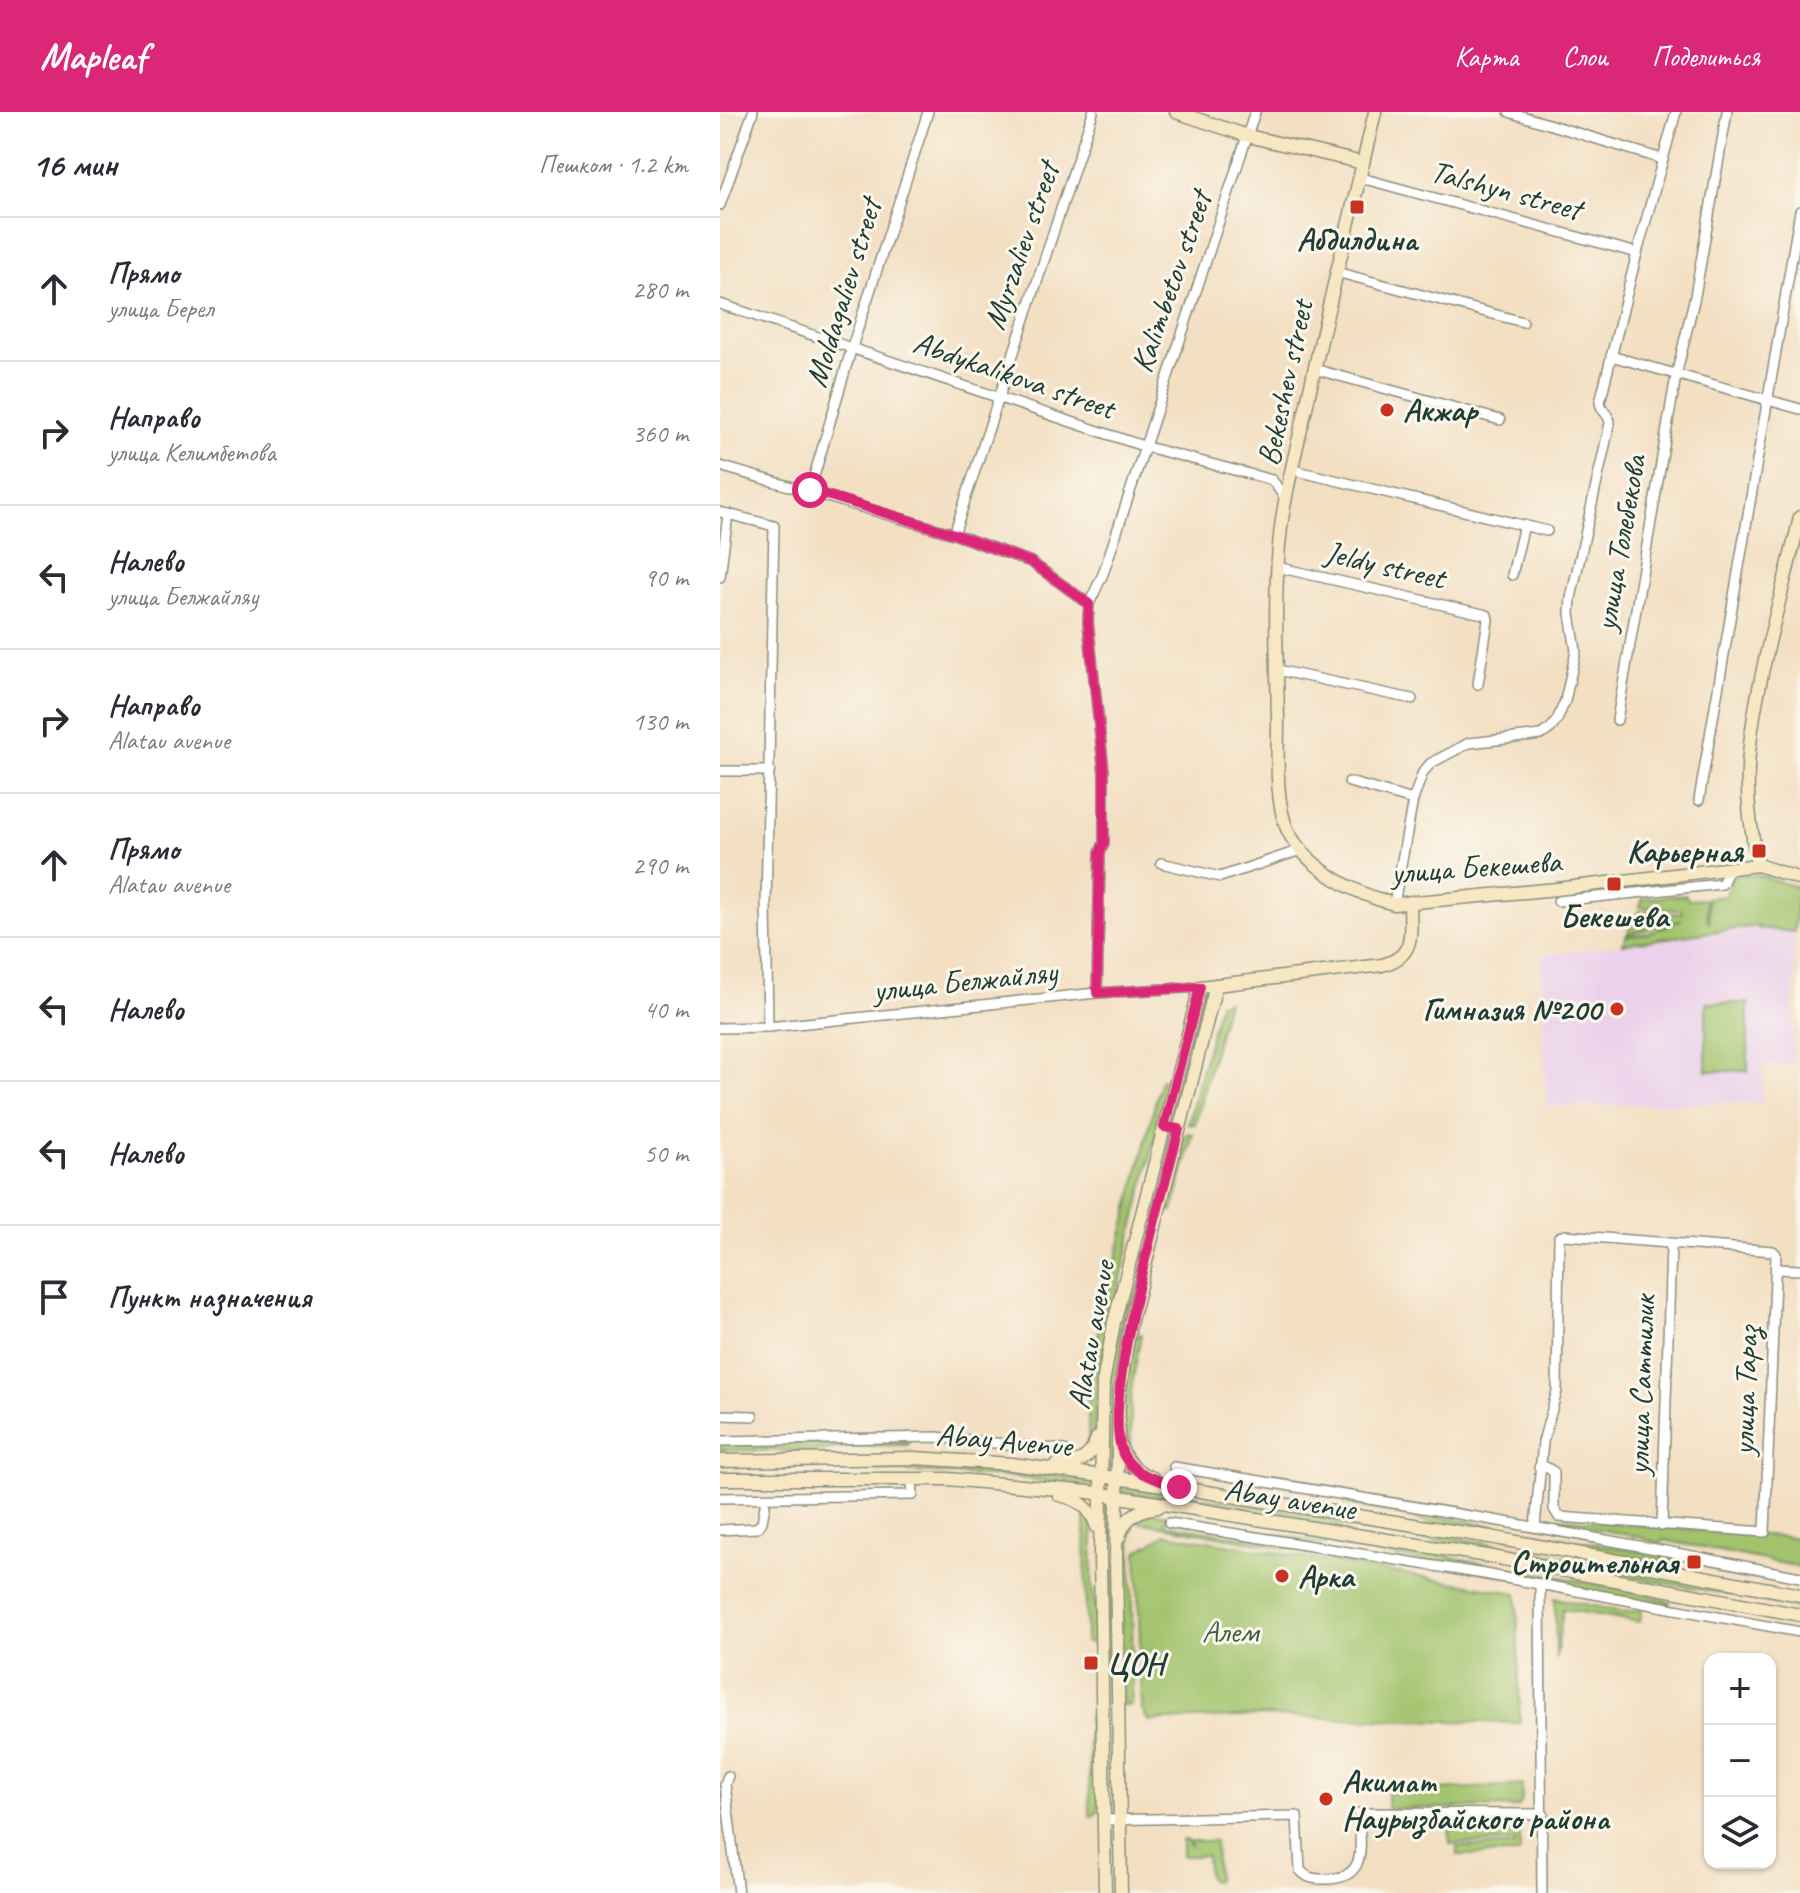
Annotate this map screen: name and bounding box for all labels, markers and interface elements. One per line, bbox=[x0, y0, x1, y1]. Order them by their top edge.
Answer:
text: Mapleaf bbox=[40, 33, 146, 80]
text: Карта bbox=[1455, 39, 1519, 74]
text: Слои bbox=[1563, 39, 1608, 74]
text: Поделиться bbox=[1652, 39, 1760, 74]
text: 16 мин bbox=[32, 143, 117, 186]
text: Пешком · 1.2 km bbox=[539, 148, 688, 181]
street label: Talshyn street bbox=[1426, 150, 1590, 231]
street label: Myrzaliev street bbox=[973, 153, 1070, 335]
street label: Kalimbetov street bbox=[1121, 182, 1223, 378]
street label: Moldagaliev street bbox=[795, 190, 892, 392]
marker: Абдилдина bbox=[1348, 198, 1366, 216]
place label: Абдилдина bbox=[1297, 219, 1420, 260]
text: Прямо bbox=[108, 254, 179, 292]
icon: ahead bbox=[32, 267, 76, 311]
text: 280 m bbox=[632, 273, 688, 306]
text: улица Берел bbox=[108, 292, 213, 325]
street label: Bekeshev street bbox=[1248, 293, 1323, 469]
street label: Abdykalikova street bbox=[908, 321, 1123, 430]
place label: Акжар bbox=[1403, 390, 1480, 431]
text: Направо bbox=[108, 398, 200, 436]
marker: Акжар bbox=[1378, 401, 1396, 419]
icon: right bbox=[32, 411, 76, 455]
text: 360 m bbox=[632, 417, 688, 450]
text: улица Келимбетова bbox=[108, 436, 276, 469]
street label: улица Толебекова bbox=[1584, 450, 1656, 636]
route start bbox=[792, 472, 828, 508]
street label: Jeldy street bbox=[1319, 531, 1452, 599]
text: Налево bbox=[108, 542, 184, 580]
icon: left bbox=[32, 555, 76, 599]
text: 90 m bbox=[644, 561, 688, 594]
text: улица Белжайляу bbox=[108, 580, 258, 613]
text: Направо bbox=[108, 686, 200, 724]
icon: right bbox=[32, 699, 76, 743]
text: 130 m bbox=[632, 705, 688, 738]
text: Alatau avenue bbox=[108, 724, 230, 757]
text: Прямо bbox=[108, 830, 179, 868]
place label: Карьерная bbox=[1627, 831, 1745, 872]
street label: улица Бекешева bbox=[1388, 840, 1564, 894]
marker: Карьерная bbox=[1750, 842, 1768, 860]
icon: ahead bbox=[32, 843, 76, 887]
text: 290 m bbox=[632, 849, 688, 882]
text: Alatau avenue bbox=[108, 868, 230, 901]
marker: Бекешева bbox=[1605, 875, 1623, 893]
place label: Бекешева bbox=[1560, 896, 1671, 937]
street label: улица Белжайляу bbox=[869, 951, 1061, 1011]
icon: left bbox=[32, 987, 76, 1031]
place label: Гимназия №200 bbox=[1423, 989, 1605, 1030]
text: Налево bbox=[108, 990, 184, 1028]
text: 40 m bbox=[644, 993, 688, 1026]
marker: Гимназия №200 bbox=[1608, 1000, 1626, 1018]
icon: left bbox=[32, 1131, 76, 1175]
text: Налево bbox=[108, 1134, 184, 1172]
text: 50 m bbox=[644, 1137, 688, 1170]
street label: Alatau avenue bbox=[1058, 1255, 1125, 1412]
icon: arrive bbox=[32, 1275, 76, 1319]
text: Пункт назначения bbox=[108, 1278, 311, 1316]
street label: улица Саттилик bbox=[1617, 1292, 1665, 1478]
street label: улица Тараз bbox=[1722, 1323, 1768, 1458]
street label: Abay Avenue bbox=[934, 1414, 1076, 1467]
street label: Abay avenue bbox=[1221, 1468, 1361, 1530]
route end bbox=[1161, 1469, 1197, 1505]
place label: Строительная bbox=[1511, 1542, 1681, 1583]
marker: Строительная bbox=[1685, 1553, 1703, 1571]
place label: Арка bbox=[1298, 1556, 1356, 1597]
marker: Арка bbox=[1273, 1567, 1291, 1585]
park label: Алем bbox=[1202, 1611, 1261, 1652]
place label: ЦОН bbox=[1107, 1643, 1170, 1684]
map controls bbox=[1704, 1653, 1776, 1869]
button: + bbox=[1704, 1653, 1776, 1725]
marker: ЦОН bbox=[1082, 1654, 1100, 1672]
button: − bbox=[1704, 1725, 1776, 1797]
place label: Акимат Наурызбайского района bbox=[1342, 1761, 1611, 1840]
marker: Акимат Наурызбайского района bbox=[1317, 1790, 1335, 1808]
button: layers bbox=[1704, 1797, 1776, 1869]

